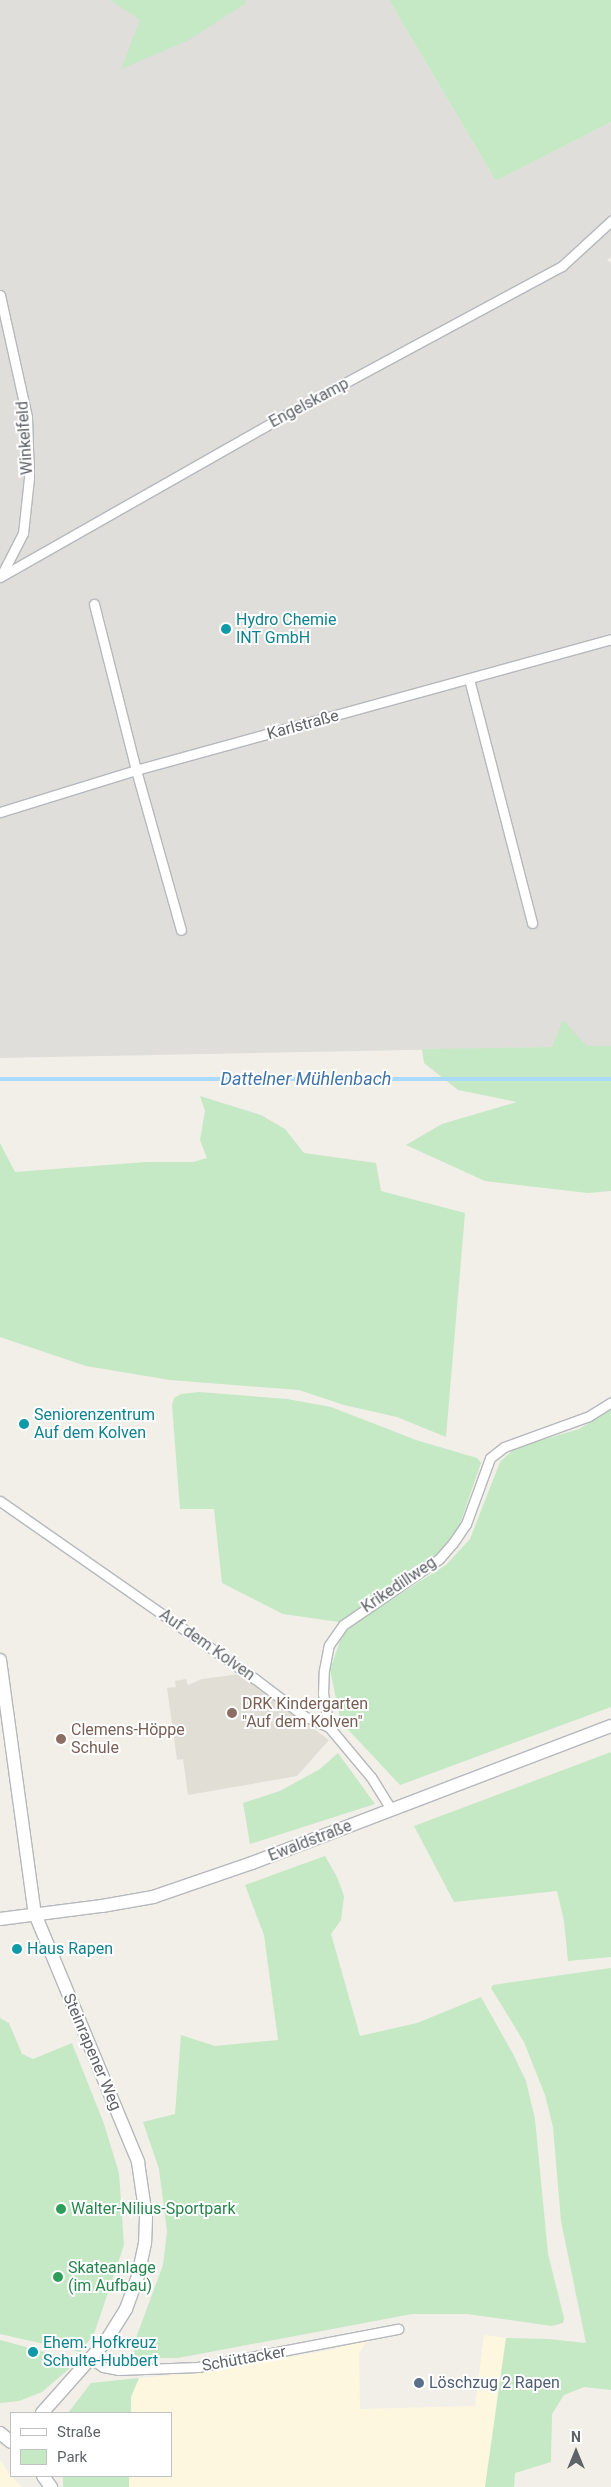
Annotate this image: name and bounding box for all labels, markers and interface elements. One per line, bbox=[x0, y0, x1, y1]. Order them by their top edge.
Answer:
street label: Engelskamp bbox=[266, 374, 352, 432]
street label: Winkelfeld bbox=[13, 400, 37, 476]
place label: Hydro Chemie INT GmbH bbox=[236, 610, 336, 648]
marker: Hydro Chemie INT GmbH bbox=[220, 623, 232, 635]
street label: Karlstraße bbox=[265, 706, 341, 744]
water label: Dattelner Mühlenbach bbox=[221, 1068, 391, 1090]
place label: Seniorenzentrum Auf dem Kolven bbox=[34, 1405, 155, 1443]
marker: Seniorenzentrum Auf dem Kolven bbox=[18, 1418, 30, 1430]
street label: Krikedillweg bbox=[358, 1553, 440, 1617]
street label: Auf dem Kolven bbox=[156, 1605, 258, 1685]
place label: DRK Kindergarten "Auf dem Kolven" bbox=[242, 1694, 368, 1732]
marker: DRK Kindergarten "Auf dem Kolven" bbox=[226, 1707, 238, 1719]
place label: Clemens-Höppe Schule bbox=[71, 1720, 185, 1758]
marker: Clemens-Höppe Schule bbox=[55, 1733, 67, 1745]
street label: Ewaldstraße bbox=[266, 1816, 354, 1866]
place label: Haus Rapen bbox=[27, 1939, 113, 1959]
marker: Haus Rapen bbox=[11, 1943, 23, 1955]
street label: Steinrapener Weg bbox=[59, 1991, 125, 2113]
place label: Walter-Nilius-Sportpark bbox=[71, 2199, 236, 2219]
marker: Walter-Nilius-Sportpark bbox=[55, 2203, 67, 2215]
place label: Skateanlage (im Aufbau) bbox=[68, 2258, 156, 2296]
marker: Skateanlage (im Aufbau) bbox=[52, 2271, 64, 2283]
place label: Ehem. Hofkreuz Schulte-Hubbert bbox=[43, 2333, 158, 2371]
street label: Schüttacker bbox=[201, 2342, 287, 2376]
marker: Ehem. Hofkreuz Schulte-Hubbert bbox=[27, 2346, 39, 2358]
place label: Löschzug 2 Rapen bbox=[429, 2373, 560, 2393]
marker: Löschzug 2 Rapen bbox=[413, 2377, 425, 2389]
legend bbox=[10, 2412, 172, 2477]
text: Straße bbox=[57, 2423, 101, 2441]
north arrow bbox=[551, 2427, 601, 2477]
text: N bbox=[571, 2429, 581, 2445]
text: Park bbox=[57, 2448, 87, 2466]

